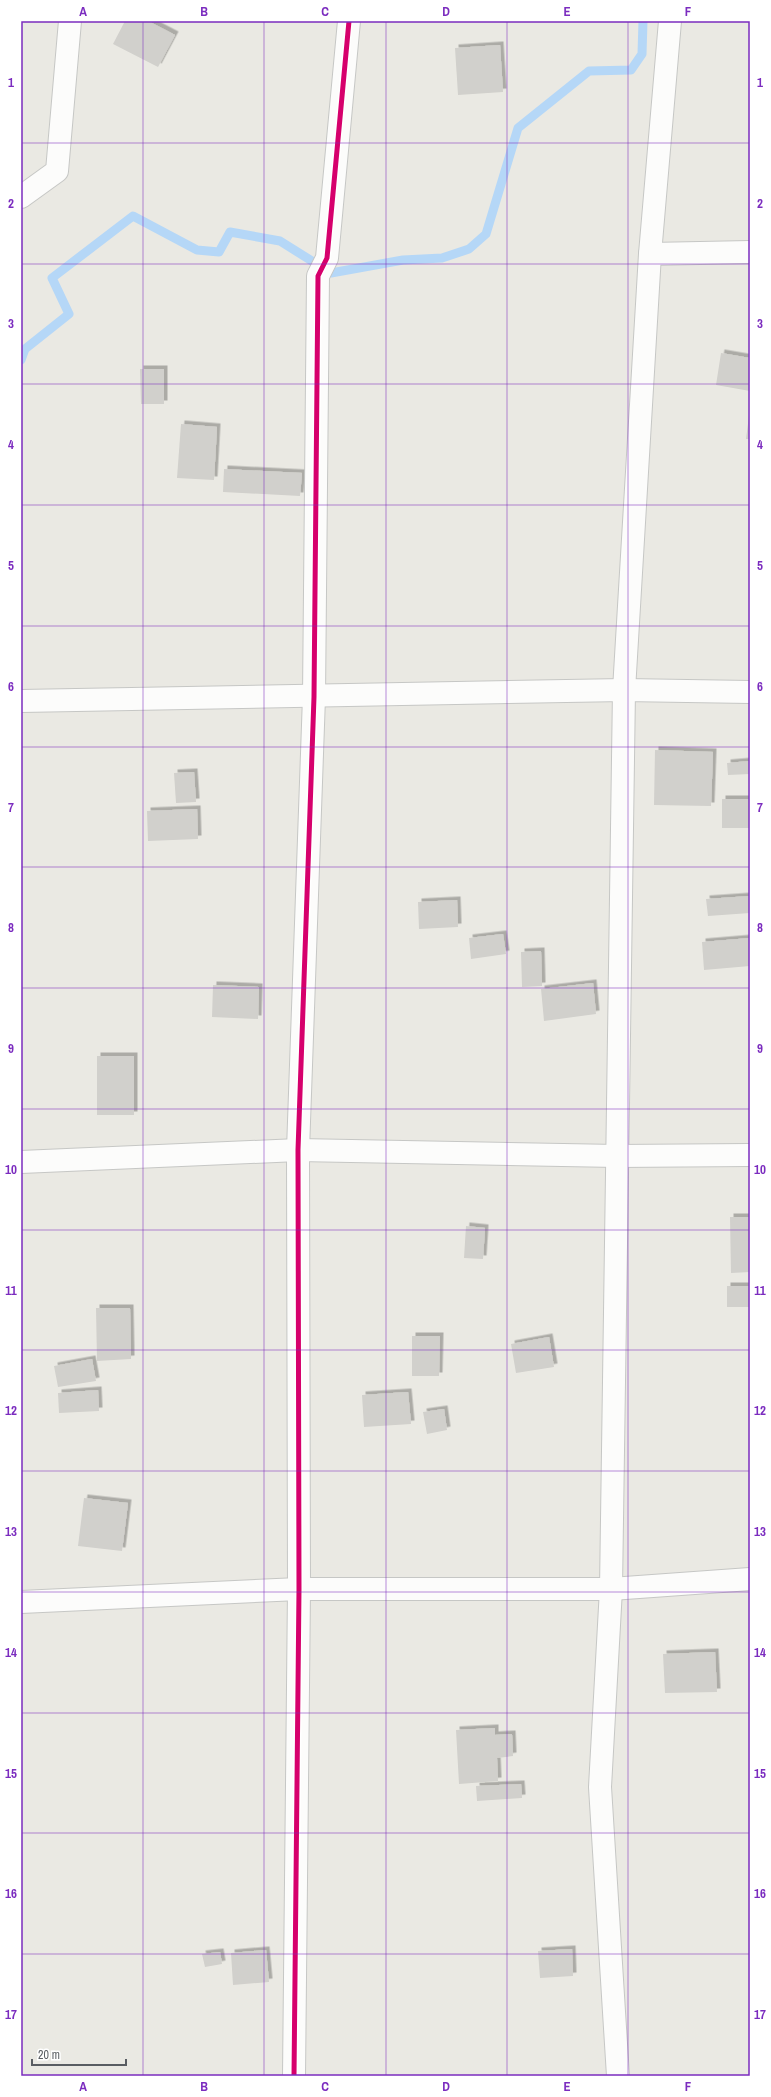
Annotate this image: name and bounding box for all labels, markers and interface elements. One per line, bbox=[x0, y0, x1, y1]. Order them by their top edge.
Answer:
text: A bbox=[79, 3, 87, 20]
text: B bbox=[200, 3, 208, 20]
text: C bbox=[321, 3, 329, 20]
text: D bbox=[442, 3, 450, 20]
text: E bbox=[563, 3, 571, 20]
text: F bbox=[685, 3, 692, 20]
text: 1 bbox=[8, 74, 14, 91]
text: 1 bbox=[757, 74, 763, 91]
text: 2 bbox=[8, 195, 14, 212]
text: 2 bbox=[757, 195, 763, 212]
text: 3 bbox=[8, 315, 14, 332]
text: 3 bbox=[757, 315, 763, 332]
text: 4 bbox=[8, 436, 14, 453]
text: 4 bbox=[757, 436, 763, 453]
text: 5 bbox=[8, 557, 14, 574]
text: 5 bbox=[757, 557, 763, 574]
text: 6 bbox=[8, 678, 14, 695]
text: 6 bbox=[757, 678, 763, 695]
text: 7 bbox=[8, 799, 14, 816]
text: 7 bbox=[757, 799, 763, 816]
text: 8 bbox=[8, 919, 14, 936]
text: 8 bbox=[757, 919, 763, 936]
text: 9 bbox=[8, 1040, 14, 1057]
text: 9 bbox=[757, 1040, 763, 1057]
text: 10 bbox=[5, 1161, 17, 1178]
text: 10 bbox=[754, 1161, 766, 1178]
text: 11 bbox=[5, 1282, 17, 1299]
text: 11 bbox=[754, 1282, 766, 1299]
text: 12 bbox=[5, 1402, 17, 1419]
text: 12 bbox=[754, 1402, 766, 1419]
text: 13 bbox=[5, 1523, 17, 1540]
text: 13 bbox=[754, 1523, 766, 1540]
text: 14 bbox=[5, 1644, 17, 1661]
text: 14 bbox=[754, 1644, 766, 1661]
text: 15 bbox=[5, 1765, 17, 1782]
text: 15 bbox=[754, 1765, 766, 1782]
text: 16 bbox=[5, 1885, 17, 1902]
text: 16 bbox=[754, 1885, 766, 1902]
text: 17 bbox=[5, 2006, 17, 2023]
text: 17 bbox=[754, 2006, 766, 2023]
scale bar bbox=[32, 2041, 126, 2067]
text: 20 m bbox=[38, 2047, 60, 2063]
text: A bbox=[79, 2078, 87, 2095]
text: B bbox=[200, 2078, 208, 2095]
text: C bbox=[321, 2078, 329, 2095]
text: D bbox=[442, 2078, 450, 2095]
text: E bbox=[563, 2078, 571, 2095]
text: F bbox=[685, 2078, 692, 2095]

